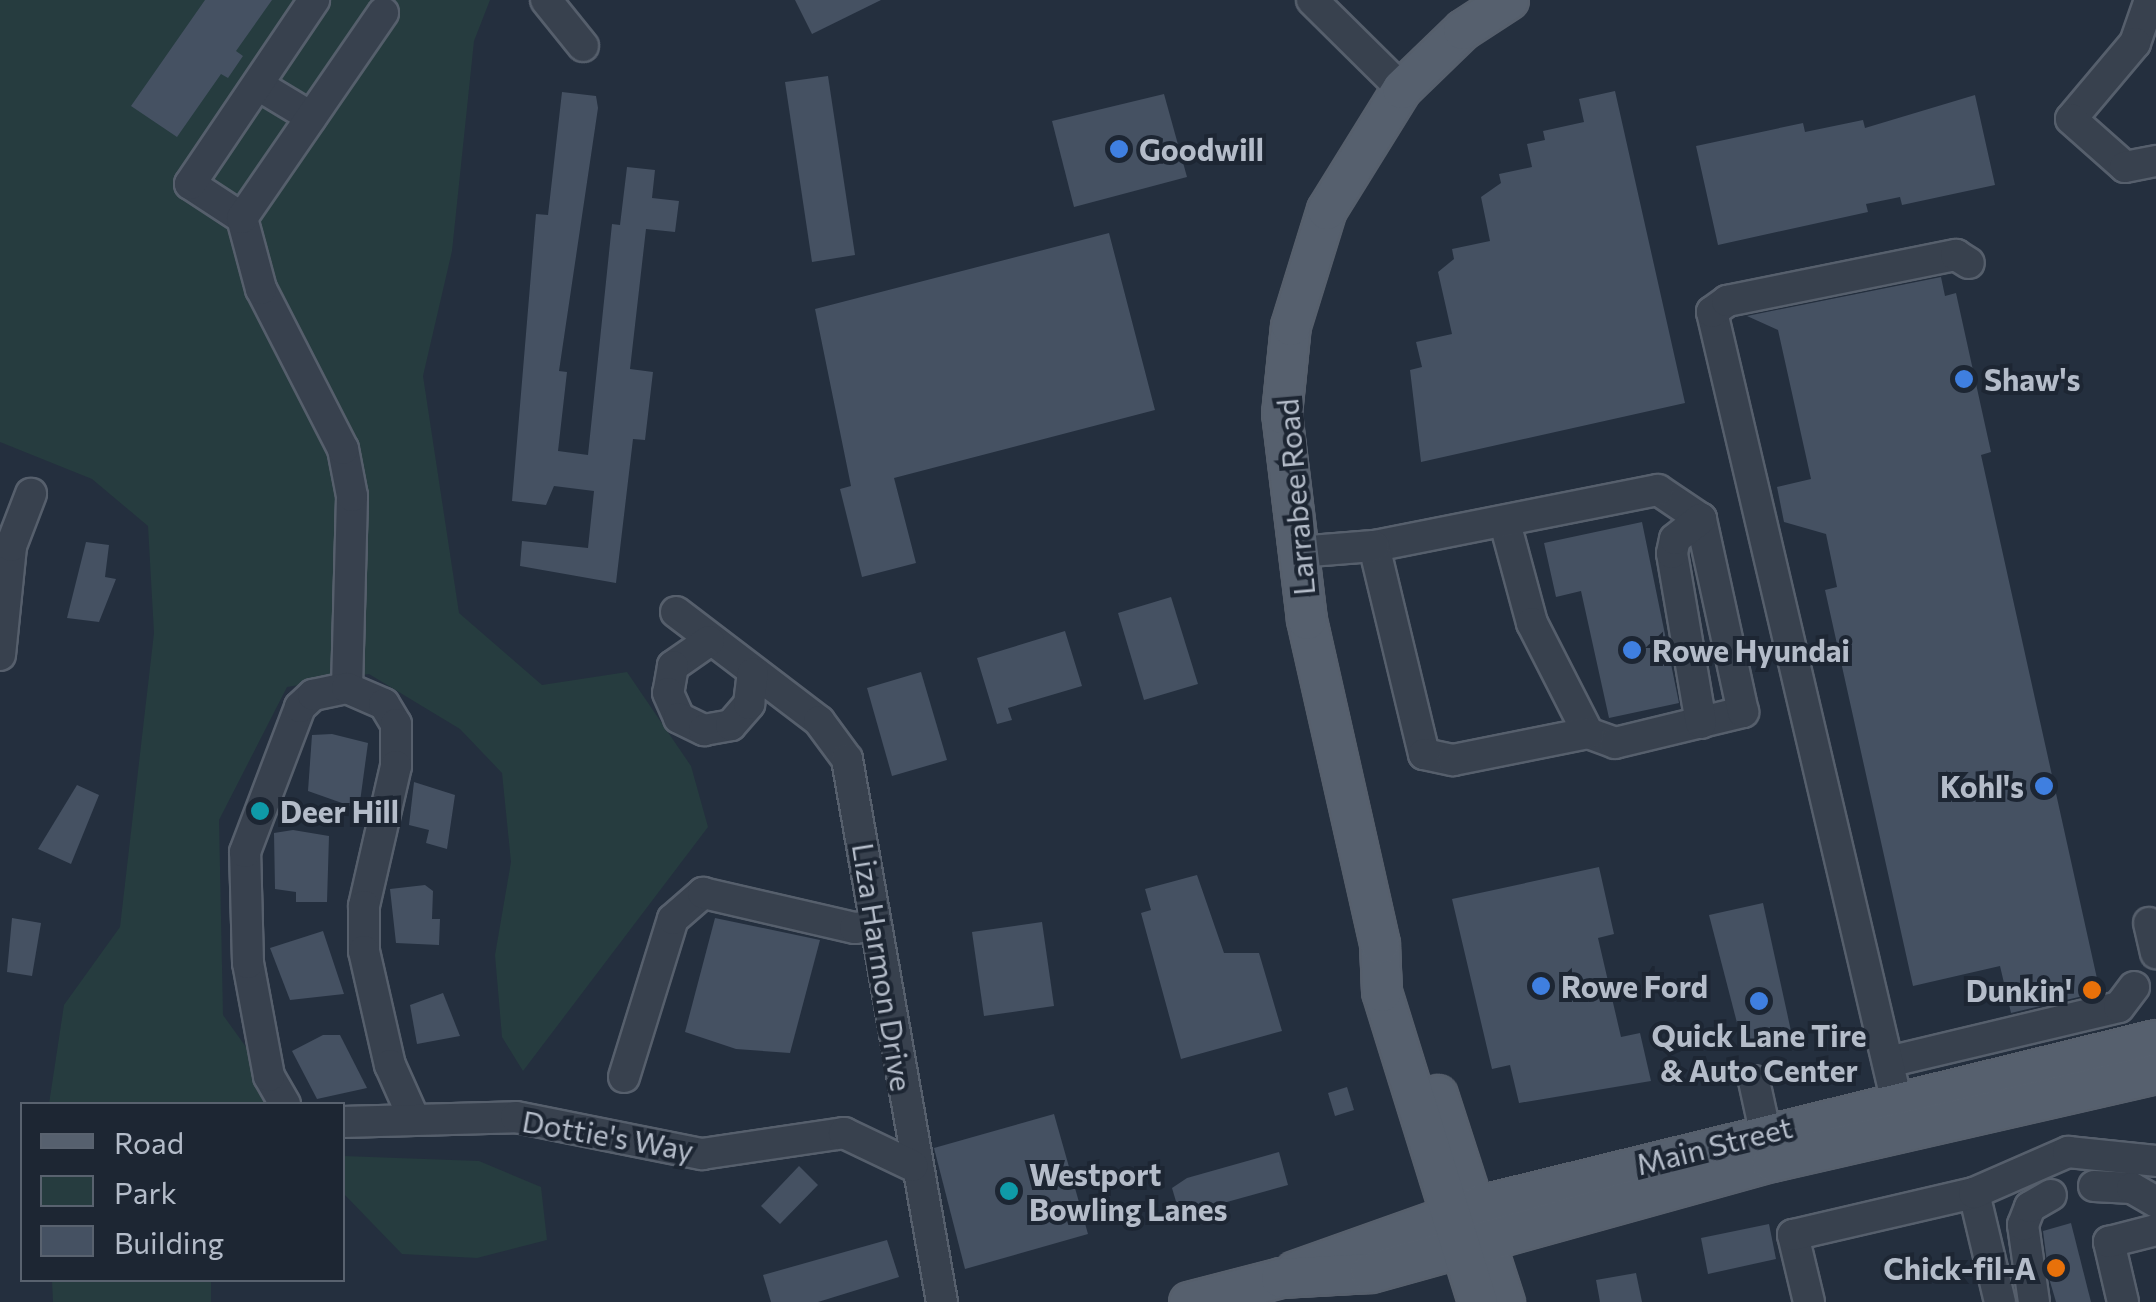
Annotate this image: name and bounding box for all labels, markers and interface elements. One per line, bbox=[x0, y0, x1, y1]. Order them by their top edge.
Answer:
place label: Goodwill bbox=[1139, 131, 1264, 167]
marker: Goodwill bbox=[1108, 138, 1130, 160]
place label: Shaw's bbox=[1984, 361, 2080, 397]
marker: Shaw's bbox=[1953, 368, 1975, 390]
street label: Larrabee Road bbox=[1268, 397, 1322, 597]
place label: Rowe Hyundai bbox=[1652, 632, 1850, 668]
marker: Rowe Hyundai bbox=[1621, 639, 1643, 661]
place label: Kohl's bbox=[1940, 768, 2024, 804]
marker: Kohl's bbox=[2033, 775, 2055, 797]
place label: Deer Hill bbox=[280, 793, 399, 829]
marker: Deer Hill bbox=[249, 800, 271, 822]
street label: Liza Harmon Drive bbox=[846, 840, 920, 1094]
place label: Rowe Ford bbox=[1561, 968, 1708, 1004]
place label: Dunkin' bbox=[1966, 972, 2072, 1008]
marker: Rowe Ford bbox=[1530, 975, 1552, 997]
marker: Dunkin' bbox=[2081, 979, 2103, 1001]
marker: Quick Lane Tire & Auto Center bbox=[1748, 990, 1770, 1012]
place label: Quick Lane Tire & Auto Center bbox=[1652, 1017, 1866, 1088]
legend bbox=[20, 1102, 345, 1282]
street label: Dottie's Way bbox=[520, 1102, 696, 1168]
street label: Main Street bbox=[1632, 1108, 1796, 1182]
text: Road bbox=[114, 1123, 184, 1160]
place label: Westport Bowling Lanes bbox=[1029, 1156, 1228, 1226]
text: Park bbox=[114, 1173, 177, 1210]
marker: Westport Bowling Lanes bbox=[998, 1180, 1020, 1202]
text: Building bbox=[114, 1223, 224, 1260]
place label: Chick-fil-A bbox=[1883, 1250, 2036, 1286]
marker: Chick-fil-A bbox=[2045, 1257, 2067, 1279]

